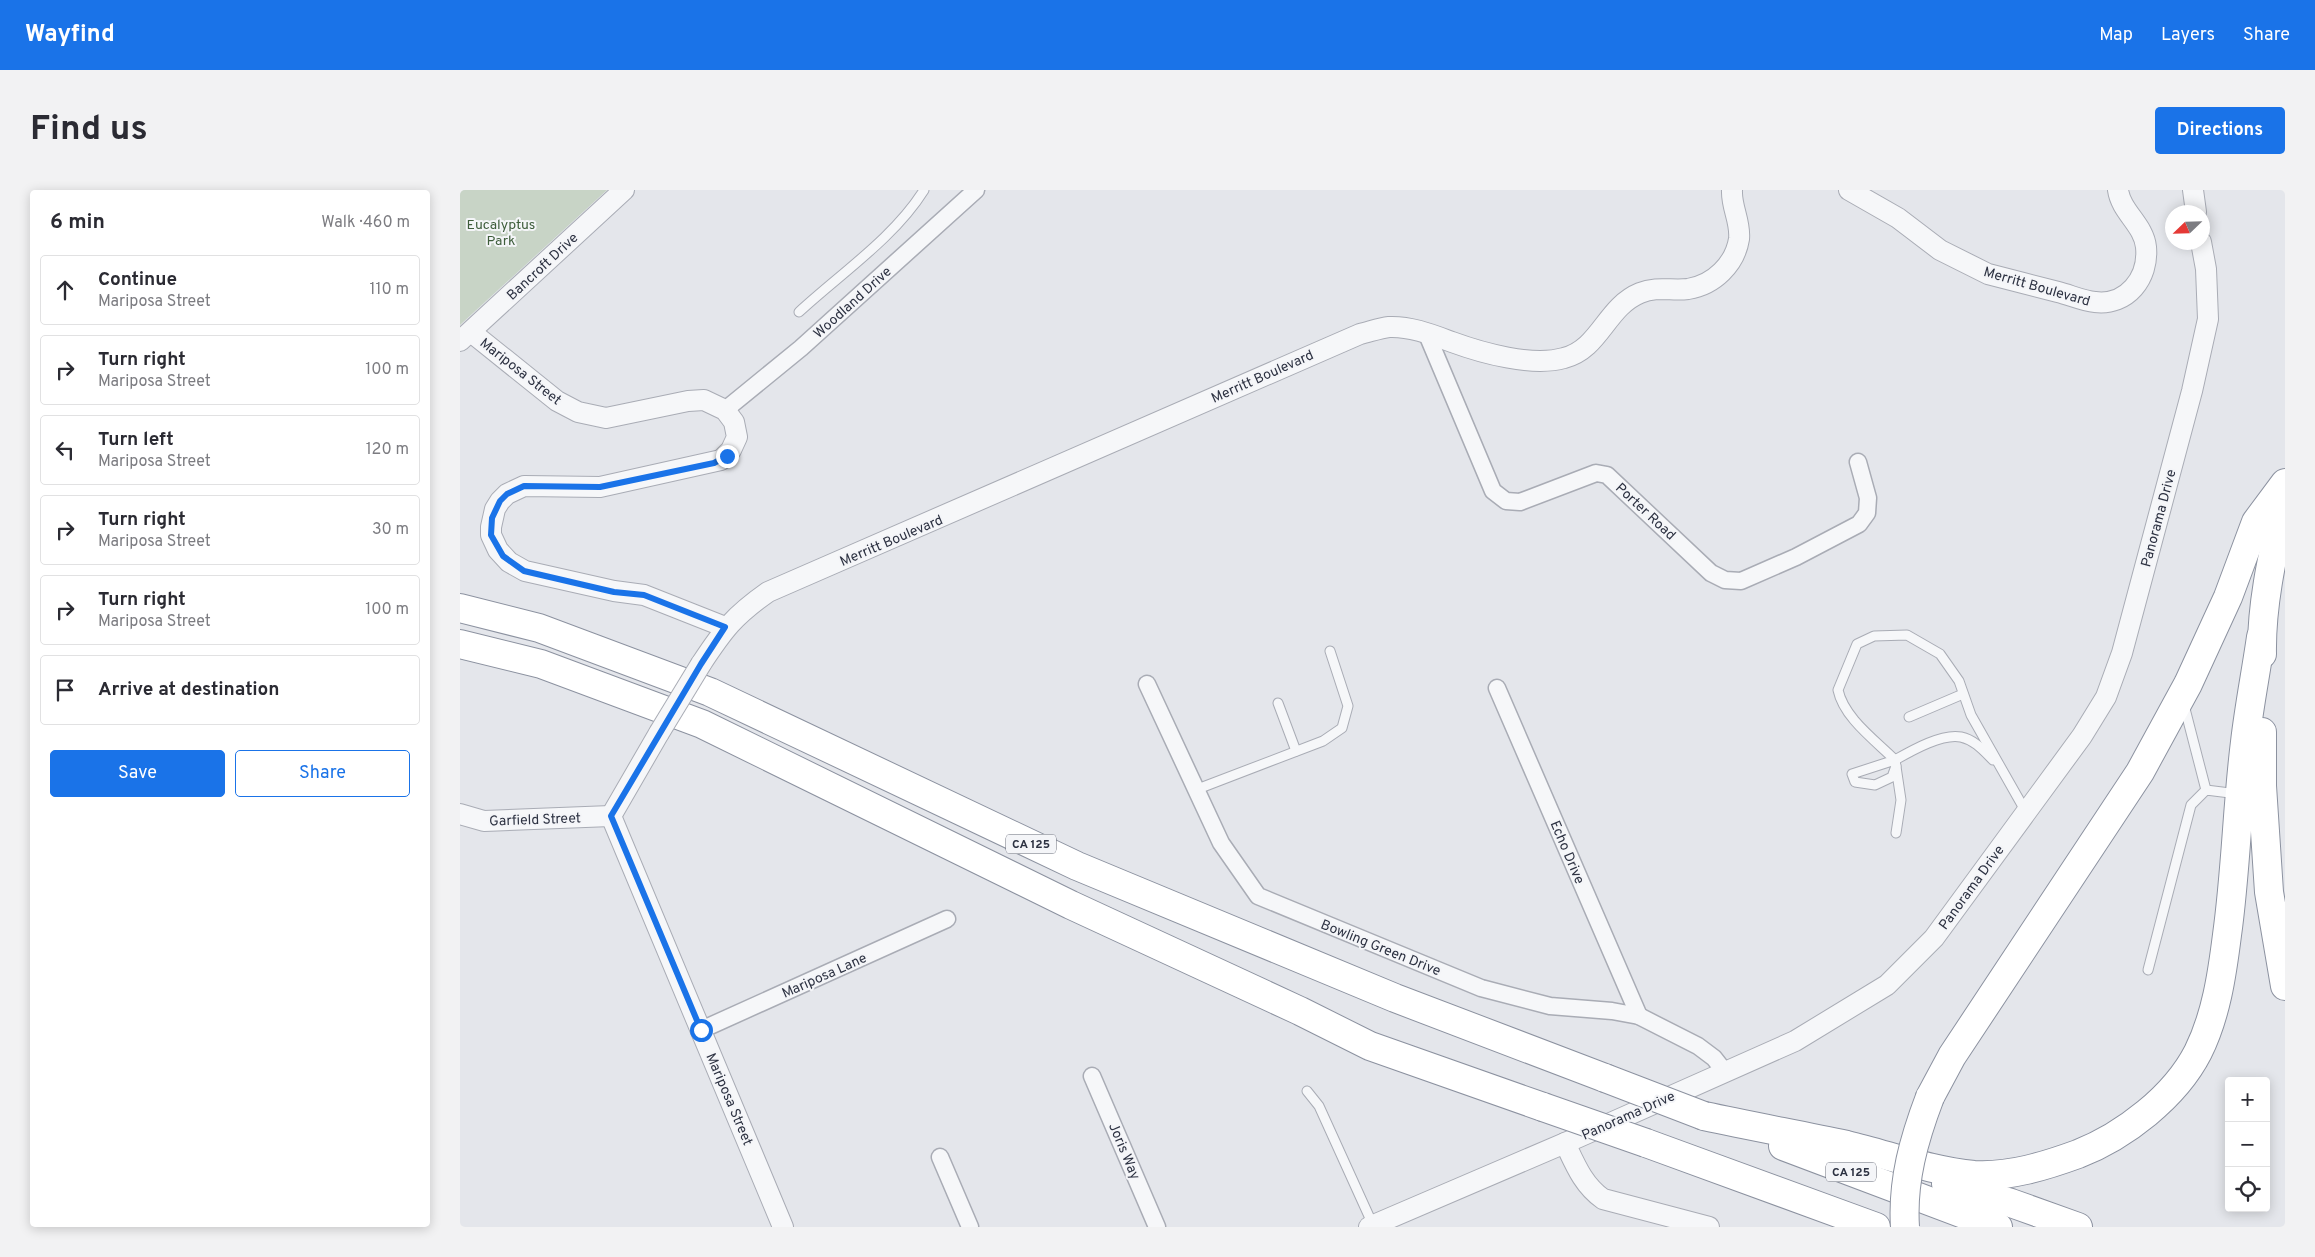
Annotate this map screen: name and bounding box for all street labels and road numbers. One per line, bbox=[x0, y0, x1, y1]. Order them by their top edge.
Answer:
street label: Bancroft Drive bbox=[504, 230, 582, 304]
street label: Woodland Drive bbox=[811, 264, 896, 343]
street label: Merritt Boulevard bbox=[1981, 264, 2092, 311]
street label: Mariposa Street bbox=[476, 335, 564, 409]
street label: Merritt Boulevard bbox=[1209, 347, 1316, 408]
street label: Panorama Drive bbox=[2138, 468, 2181, 569]
street label: Porter Road bbox=[1611, 480, 1679, 544]
street label: Merritt Boulevard bbox=[838, 512, 946, 571]
street label: Garfield Street bbox=[489, 810, 581, 831]
street label: Echo Drive bbox=[1546, 818, 1588, 887]
road number: CA 125 bbox=[1006, 834, 1056, 854]
street label: Panorama Drive bbox=[1936, 842, 2009, 933]
street label: Bowling Green Drive bbox=[1318, 917, 1443, 980]
street label: Mariposa Lane bbox=[779, 950, 870, 1003]
street label: Mariposa Street bbox=[702, 1051, 756, 1148]
street label: Panorama Drive bbox=[1579, 1088, 1678, 1145]
street label: Joris Way bbox=[1104, 1121, 1143, 1183]
road number: CA 125 bbox=[1826, 1162, 1876, 1182]

